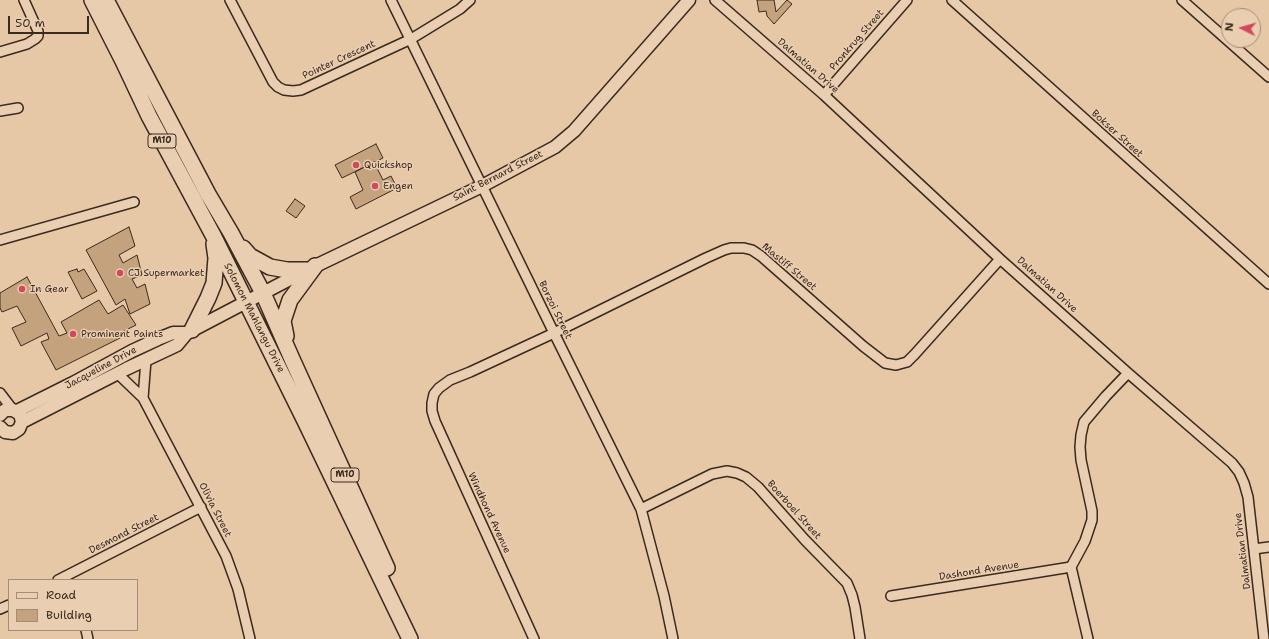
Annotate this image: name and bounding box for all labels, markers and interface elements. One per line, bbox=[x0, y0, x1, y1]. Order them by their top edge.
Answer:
street label: Pronkrug Street bbox=[827, 7, 887, 73]
scale bar bbox=[10, 8, 91, 34]
north arrow bbox=[1221, 8, 1261, 48]
text: 50 m bbox=[15, 15, 45, 31]
text: N bbox=[1222, 22, 1237, 32]
street label: Dalmatian Drive bbox=[775, 36, 841, 96]
street label: Pointer Crescent bbox=[301, 38, 377, 82]
street label: Bokser Street bbox=[1089, 108, 1145, 160]
road number: M10 bbox=[148, 134, 176, 148]
street label: Saint Bernard Street bbox=[451, 148, 545, 204]
place label: Quickshop bbox=[364, 159, 413, 171]
marker: Quickshop bbox=[351, 160, 361, 170]
place label: Engen bbox=[383, 180, 413, 192]
marker: Engen bbox=[370, 181, 380, 191]
street label: Mastiff Street bbox=[759, 241, 819, 293]
street label: Dalmatian Drive bbox=[1014, 255, 1080, 315]
street label: Solomon Mahlangu Drive bbox=[221, 261, 287, 375]
place label: CJ Supermarket bbox=[128, 267, 204, 279]
marker: CJ Supermarket bbox=[115, 268, 125, 278]
street label: Borzoi Street bbox=[536, 279, 574, 341]
place label: In Gear bbox=[30, 283, 69, 295]
marker: In Gear bbox=[17, 284, 27, 294]
place label: Prominent Paints bbox=[81, 328, 163, 340]
marker: Prominent Paints bbox=[68, 329, 78, 339]
street label: Jacqueline Drive bbox=[63, 344, 139, 392]
road number: M10 bbox=[331, 468, 359, 482]
street label: Windhond Avenue bbox=[465, 471, 513, 555]
street label: Boerboel Street bbox=[764, 478, 824, 542]
street label: Olivia Street bbox=[196, 481, 234, 539]
street label: Desmond Street bbox=[87, 511, 161, 557]
street label: Dalmatian Drive bbox=[1232, 512, 1254, 590]
street label: Dashond Avenue bbox=[938, 559, 1020, 583]
legend bbox=[8, 579, 138, 631]
text: Road bbox=[46, 587, 76, 603]
text: Building bbox=[46, 607, 92, 623]

